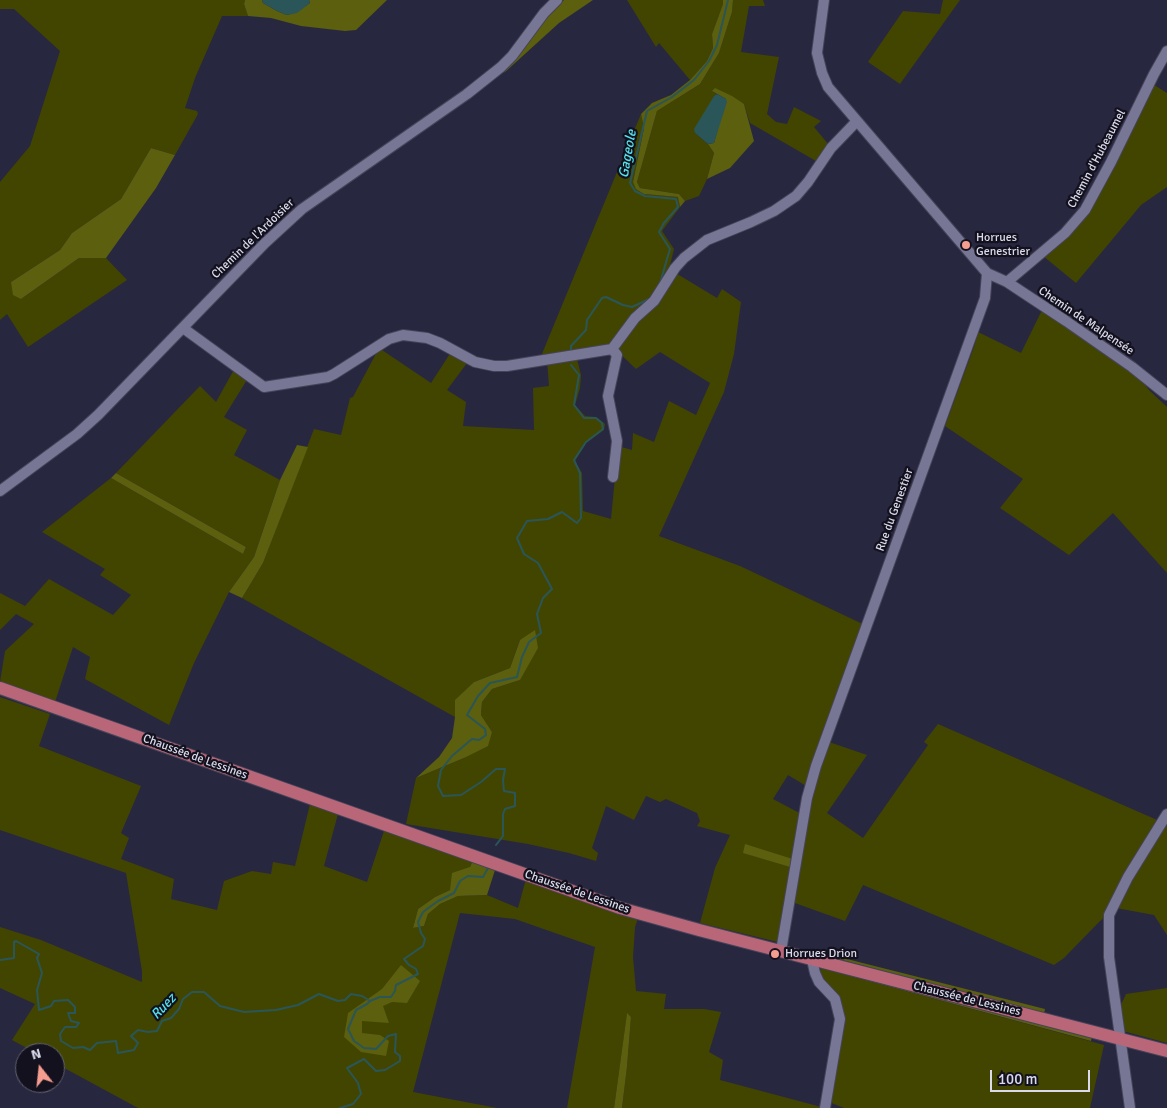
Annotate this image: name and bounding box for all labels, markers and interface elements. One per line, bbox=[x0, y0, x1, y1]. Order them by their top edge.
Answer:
street label: Chemin d'Hubeaumel bbox=[1065, 107, 1129, 211]
water label: Gageole bbox=[615, 129, 641, 179]
street label: Chemin de l'Ardoisier bbox=[209, 196, 297, 282]
place label: Horrues Genestrier bbox=[976, 231, 1030, 259]
marker: Horrues Genestrier bbox=[960, 239, 972, 251]
street label: Chemin de Malpensée bbox=[1035, 284, 1137, 358]
street label: Rue du Genestier bbox=[873, 467, 917, 553]
street label: Chaussée de Lessines bbox=[141, 731, 249, 783]
street label: Chaussée de Lessines bbox=[523, 867, 631, 917]
place label: Horrues Drion bbox=[785, 947, 857, 961]
marker: Horrues Drion bbox=[769, 948, 781, 960]
street label: Chaussée de Lessines bbox=[912, 979, 1022, 1019]
water label: Ruez bbox=[148, 991, 180, 1023]
north arrow bbox=[15, 1043, 65, 1093]
text: N bbox=[29, 1045, 43, 1064]
scale bar bbox=[992, 1060, 1092, 1092]
text: 100 m bbox=[998, 1070, 1038, 1088]

